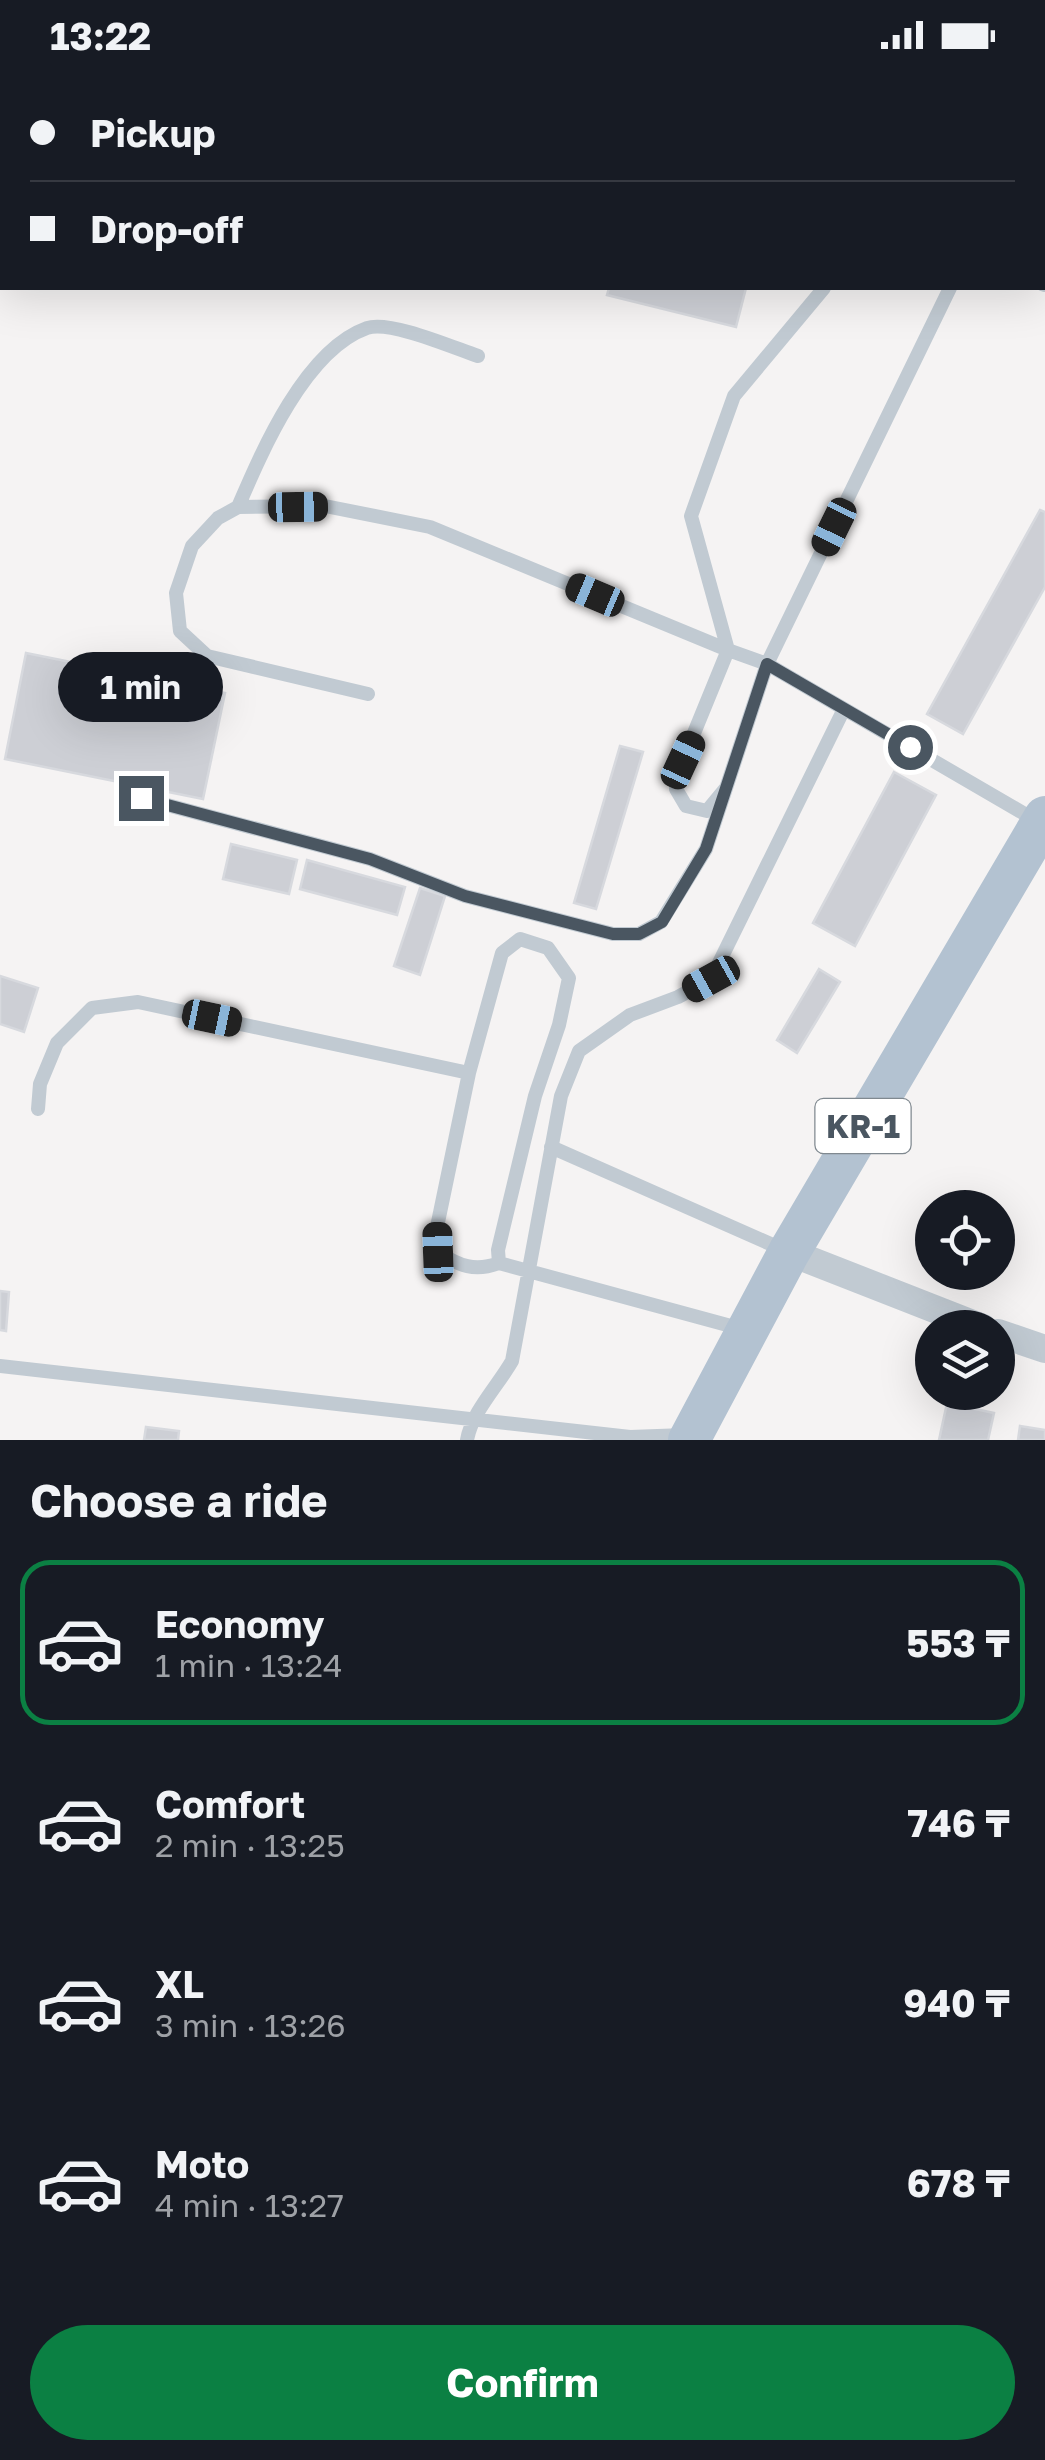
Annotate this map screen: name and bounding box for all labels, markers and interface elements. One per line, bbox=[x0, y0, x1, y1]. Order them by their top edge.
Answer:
text: 13:22 bbox=[50, 13, 151, 58]
text: Pickup bbox=[90, 110, 216, 155]
text: Drop-off bbox=[90, 206, 243, 251]
car bbox=[268, 491, 328, 523]
car bbox=[807, 493, 861, 561]
car bbox=[562, 569, 628, 621]
callout: 1 min bbox=[58, 653, 224, 723]
text: 1 min bbox=[100, 668, 181, 706]
route start bbox=[888, 725, 933, 770]
car bbox=[657, 726, 709, 794]
route end bbox=[119, 776, 164, 821]
car bbox=[677, 951, 745, 1007]
car bbox=[180, 997, 244, 1039]
road number: KR-1 bbox=[816, 1099, 910, 1153]
map controls bbox=[915, 1190, 1015, 1410]
button: locate bbox=[915, 1190, 1015, 1290]
car bbox=[422, 1221, 454, 1283]
button: layers bbox=[915, 1310, 1015, 1410]
text: Choose a ride bbox=[30, 1473, 328, 1527]
icon: car bbox=[35, 1598, 125, 1688]
text: Economy bbox=[155, 1601, 324, 1646]
text: 553 ₸ bbox=[906, 1620, 1010, 1665]
text: 1 min · 13:24 bbox=[155, 1646, 343, 1684]
icon: car bbox=[35, 1778, 125, 1868]
text: Comfort bbox=[155, 1781, 305, 1826]
text: 746 ₸ bbox=[907, 1800, 1010, 1845]
text: 2 min · 13:25 bbox=[155, 1826, 345, 1864]
icon: car bbox=[35, 1958, 125, 2048]
text: XL bbox=[155, 1961, 204, 2006]
text: 940 ₸ bbox=[903, 1980, 1010, 2025]
text: 3 min · 13:26 bbox=[155, 2006, 346, 2044]
icon: car bbox=[35, 2138, 125, 2228]
text: Moto bbox=[155, 2141, 249, 2186]
text: 678 ₸ bbox=[907, 2160, 1010, 2205]
text: 4 min · 13:27 bbox=[155, 2186, 344, 2224]
button: Confirm bbox=[30, 2325, 1015, 2440]

